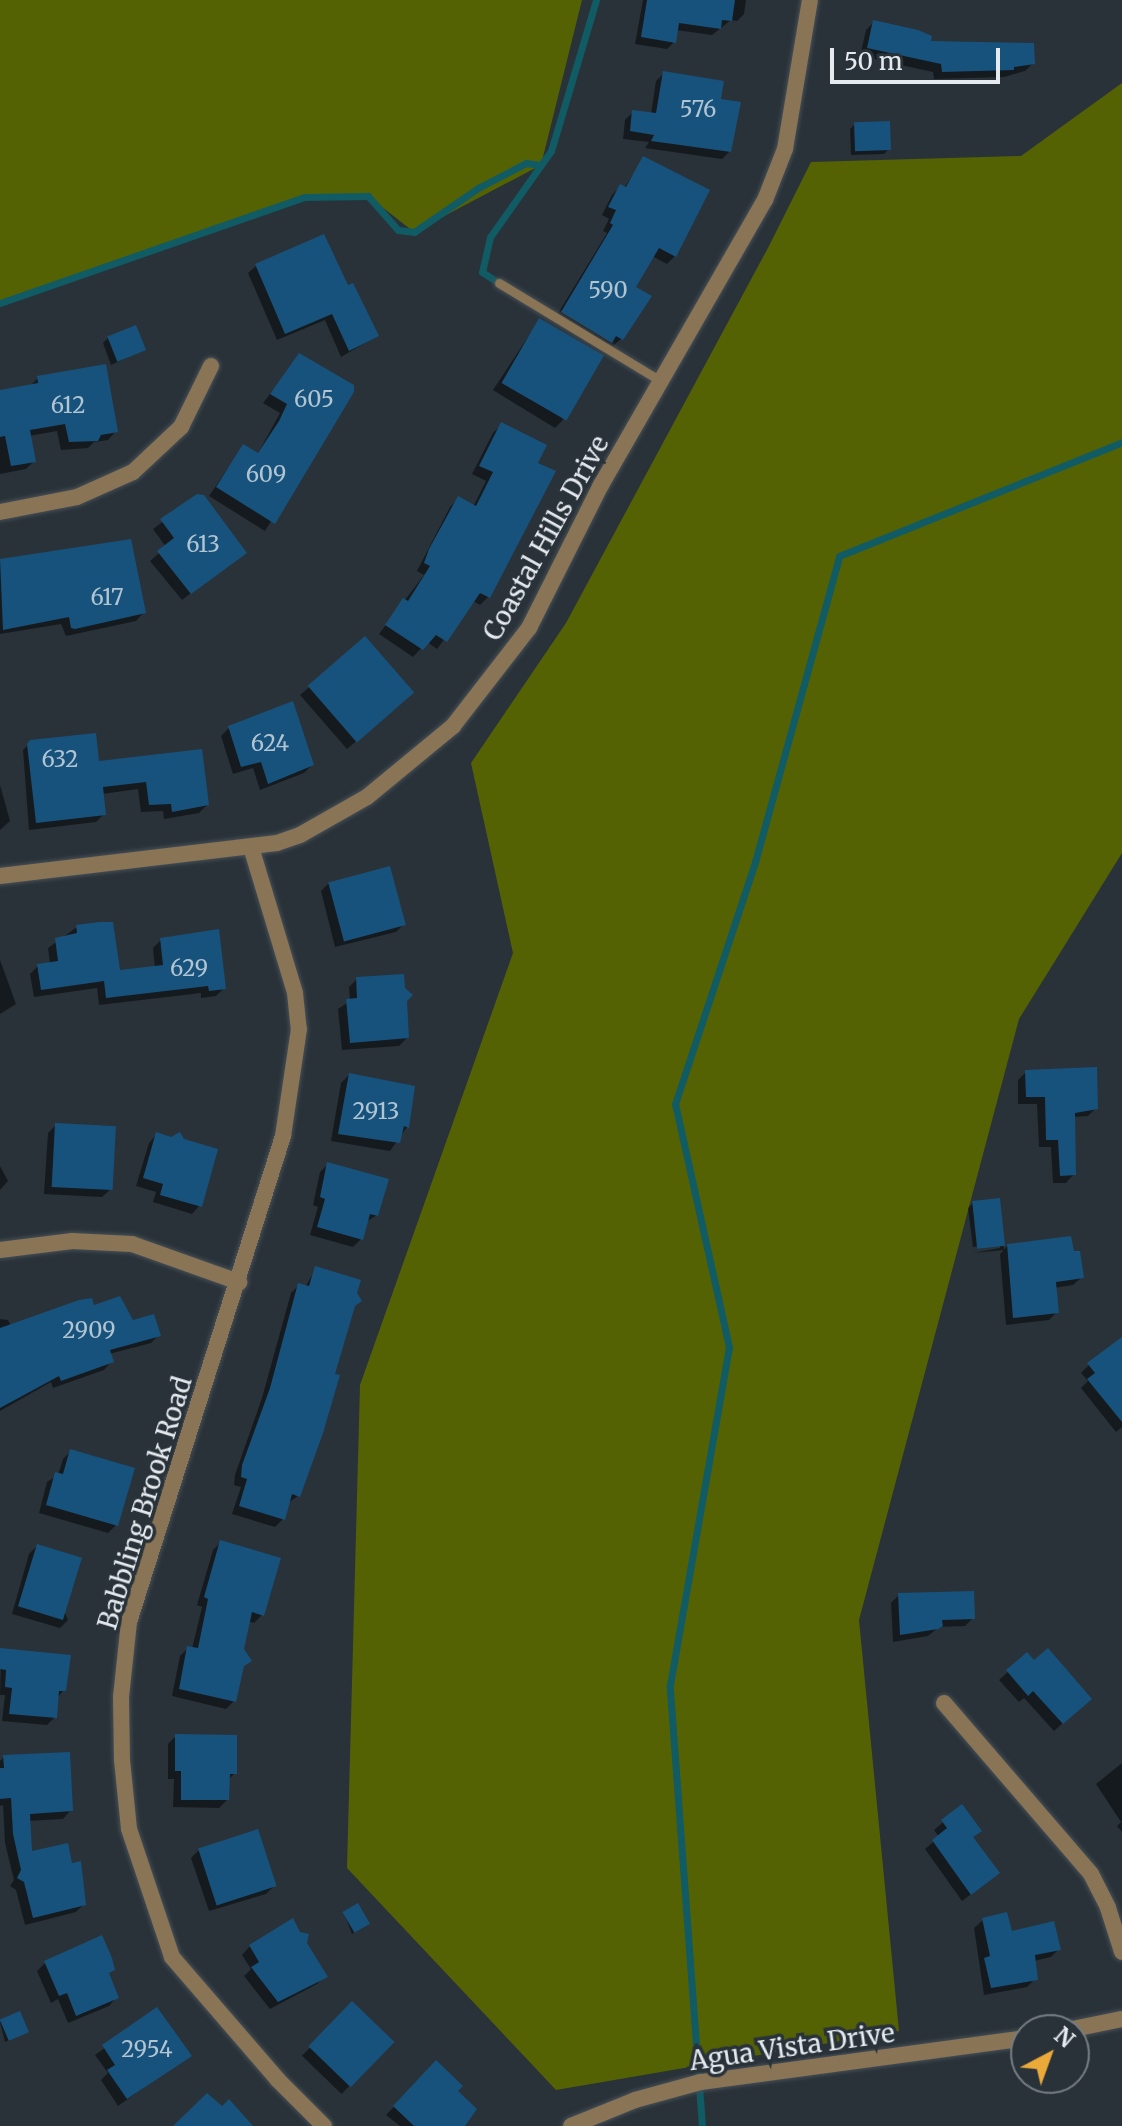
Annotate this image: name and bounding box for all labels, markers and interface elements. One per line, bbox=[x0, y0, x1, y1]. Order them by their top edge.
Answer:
scale bar bbox=[834, 32, 1004, 82]
text: 50 m bbox=[844, 46, 903, 77]
house number: 576 bbox=[680, 97, 716, 123]
house number: 590 bbox=[588, 278, 628, 304]
house number: 605 bbox=[294, 387, 334, 413]
house number: 612 bbox=[51, 393, 85, 419]
street label: Coastal Hills Drive bbox=[477, 430, 615, 646]
house number: 609 bbox=[246, 462, 286, 488]
house number: 613 bbox=[186, 532, 220, 558]
house number: 617 bbox=[90, 585, 124, 611]
house number: 624 bbox=[251, 731, 289, 757]
house number: 632 bbox=[42, 747, 78, 773]
house number: 629 bbox=[170, 956, 208, 982]
house number: 2913 bbox=[353, 1099, 399, 1125]
house number: 2909 bbox=[62, 1318, 116, 1344]
street label: Babbling Brook Road bbox=[92, 1373, 198, 1633]
north arrow bbox=[1010, 2014, 1090, 2094]
street label: Agua Vista Drive bbox=[687, 2017, 897, 2077]
text: N bbox=[1049, 2021, 1080, 2054]
house number: 2954 bbox=[121, 2037, 173, 2063]

